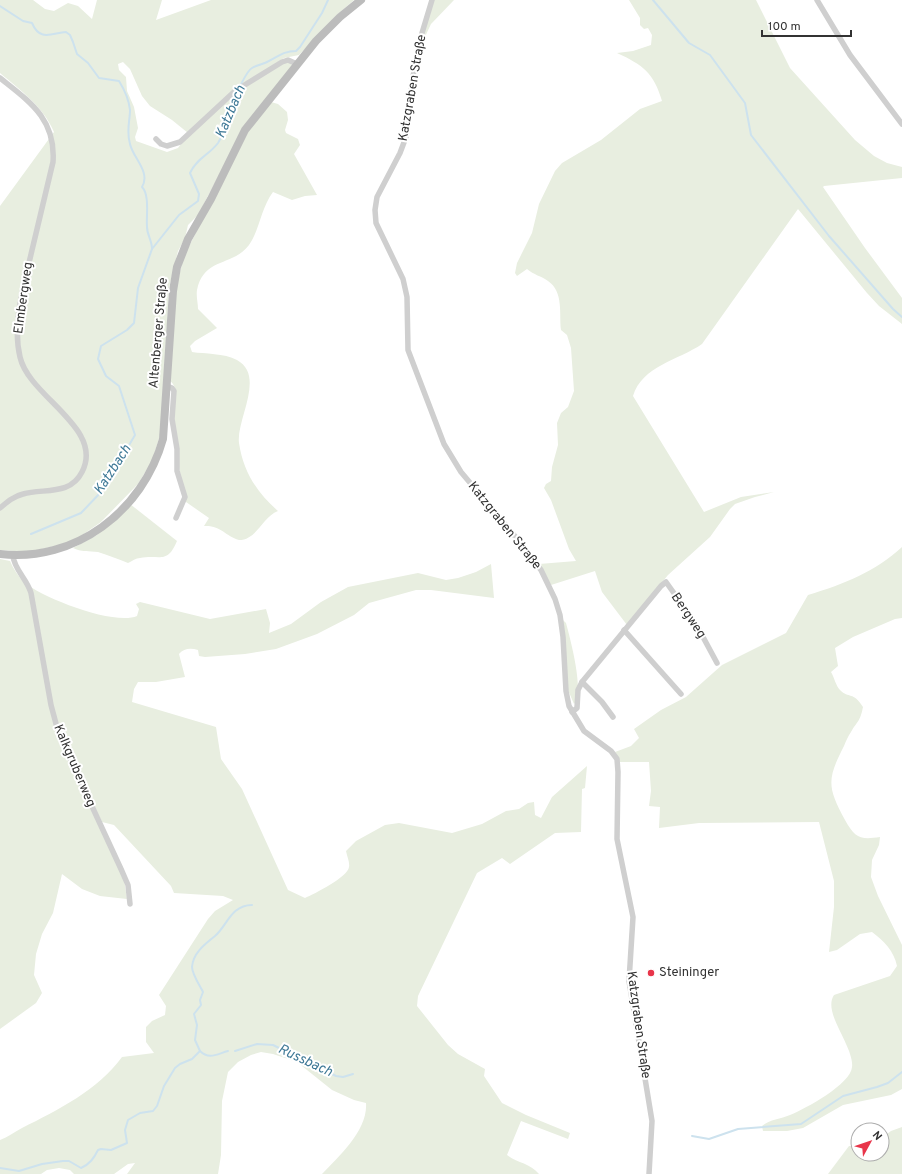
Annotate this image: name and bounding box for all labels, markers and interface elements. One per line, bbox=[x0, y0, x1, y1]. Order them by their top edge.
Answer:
scale bar bbox=[762, 12, 851, 38]
text: 100 m bbox=[768, 19, 801, 35]
street label: Katzgraben Straße bbox=[396, 33, 430, 143]
water label: Katzbach bbox=[212, 83, 250, 141]
street label: Elmbergweg bbox=[11, 261, 37, 335]
street label: Altenberger Straße bbox=[146, 277, 172, 389]
water label: Katzbach bbox=[91, 442, 136, 498]
street label: Katzgraben Straße bbox=[464, 479, 544, 573]
street label: Bergweg bbox=[667, 590, 709, 642]
street label: Kalkgruberweg bbox=[49, 722, 99, 810]
place label: Steininger bbox=[659, 965, 719, 981]
marker: Steininger bbox=[646, 968, 656, 978]
street label: Katzgraben Straße bbox=[623, 970, 653, 1080]
water label: Russbach bbox=[275, 1041, 335, 1081]
north arrow bbox=[850, 1122, 890, 1162]
text: N bbox=[869, 1129, 885, 1144]

